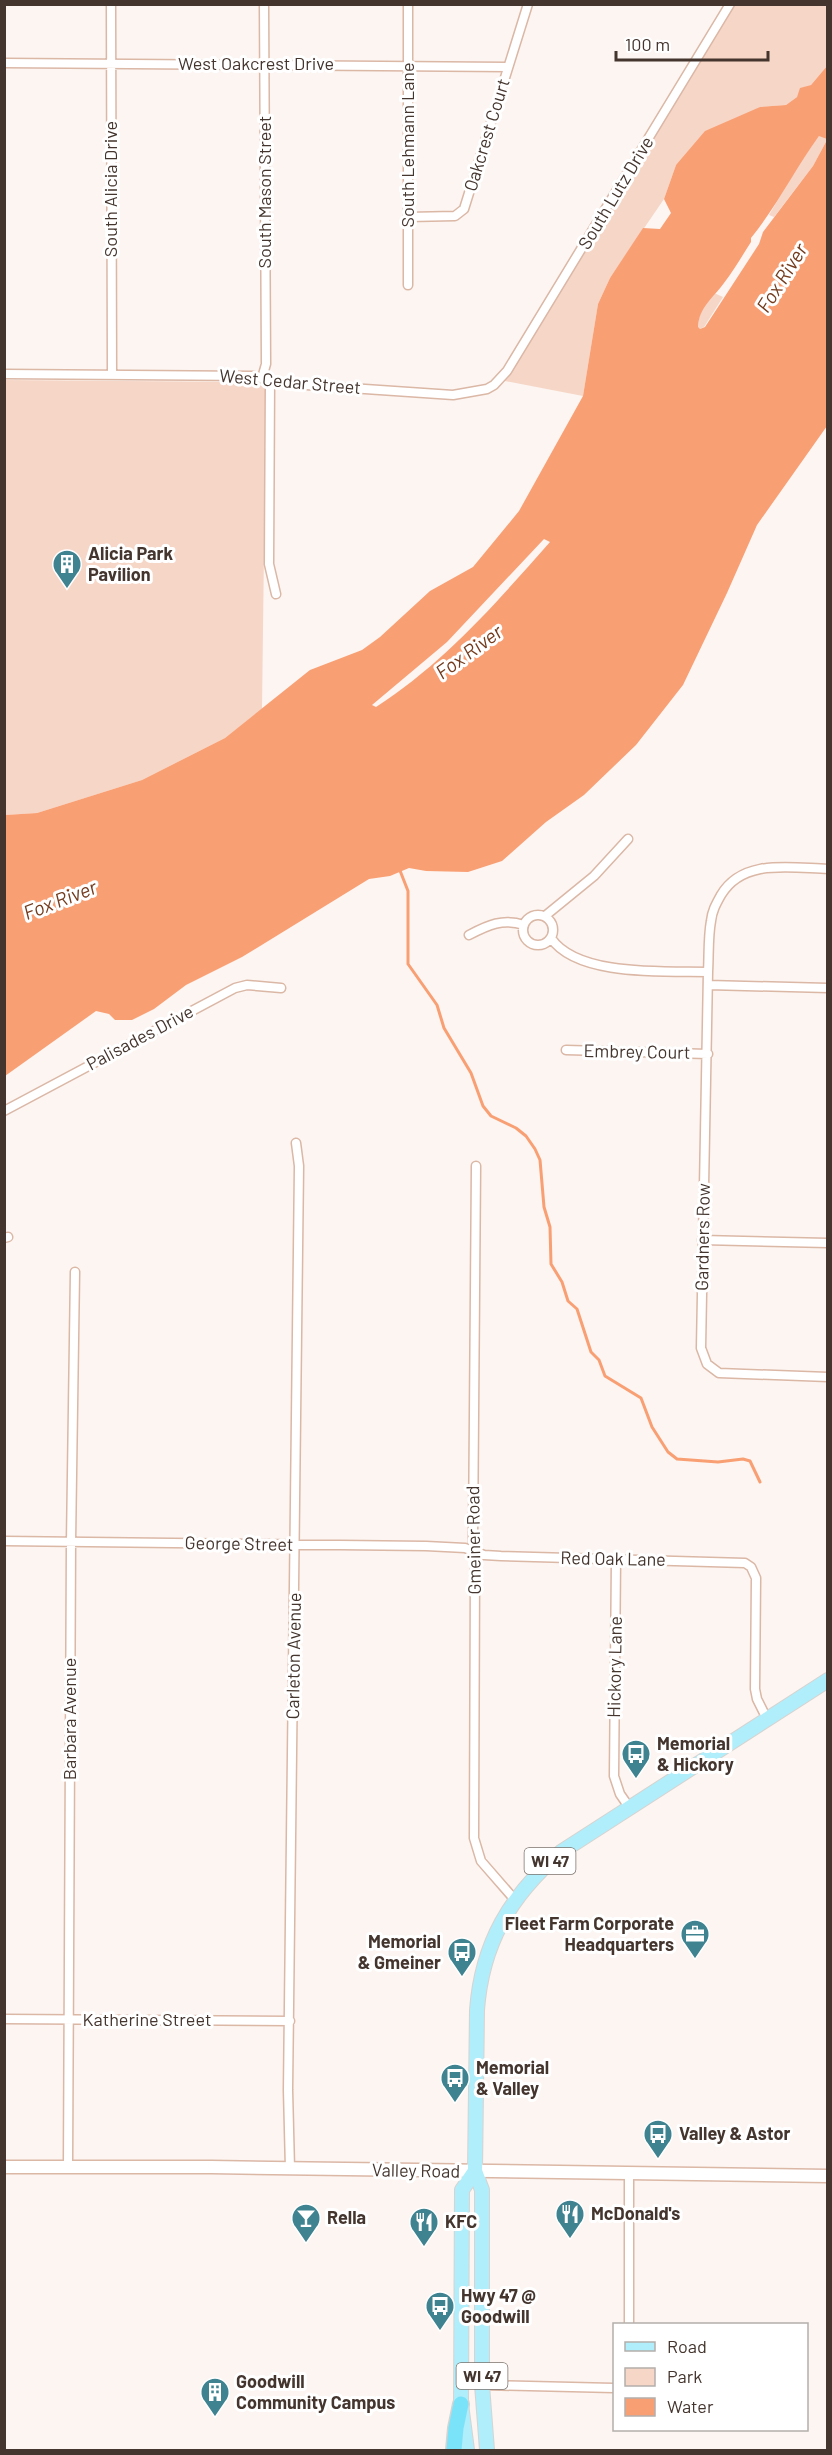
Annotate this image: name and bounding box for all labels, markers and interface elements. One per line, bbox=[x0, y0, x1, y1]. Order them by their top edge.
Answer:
scale bar bbox=[616, 24, 768, 62]
text: 100 m bbox=[625, 33, 670, 55]
street label: West Oakcrest Drive bbox=[178, 52, 334, 74]
street label: South Lehmann Lane bbox=[396, 62, 418, 228]
street label: Oakcrest Court bbox=[458, 76, 514, 194]
street label: South Mason Street bbox=[253, 116, 275, 268]
street label: South Alicia Drive bbox=[99, 121, 121, 257]
street label: South Lutz Drive bbox=[573, 132, 658, 253]
water label: Fox River bbox=[751, 238, 812, 316]
street label: West Cedar Street bbox=[218, 364, 362, 398]
place label: Alicia Park Pavilion bbox=[88, 542, 173, 585]
building icon: Alicia Park Pavilion bbox=[51, 548, 83, 590]
water label: Fox River bbox=[430, 618, 507, 683]
water label: Fox River bbox=[19, 874, 101, 924]
street label: Palisades Drive bbox=[82, 1000, 197, 1075]
street label: Embrey Court bbox=[583, 1039, 691, 1063]
street label: Gardners Row bbox=[690, 1183, 714, 1291]
street label: Gmeiner Road bbox=[461, 1485, 485, 1595]
street label: George Street bbox=[184, 1531, 294, 1555]
street label: Red Oak Lane bbox=[560, 1546, 666, 1570]
street label: Carleton Avenue bbox=[281, 1592, 305, 1720]
street label: Hickory Lane bbox=[602, 1616, 626, 1718]
street label: Barbara Avenue bbox=[58, 1658, 80, 1780]
place label: Memorial & Hickory bbox=[657, 1732, 734, 1775]
bus stop icon: Memorial & Hickory bbox=[620, 1738, 652, 1780]
road number: WI 47 bbox=[524, 1848, 576, 1874]
place label: Fleet Farm Corporate Headquarters bbox=[505, 1912, 674, 1955]
office icon: Fleet Farm Corporate Headquarters bbox=[679, 1918, 711, 1960]
place label: Memorial & Gmeiner bbox=[358, 1930, 441, 1973]
bus stop icon: Memorial & Gmeiner bbox=[446, 1936, 478, 1978]
street label: Katherine Street bbox=[83, 2008, 211, 2030]
place label: Memorial & Valley bbox=[476, 2056, 549, 2099]
bus stop icon: Memorial & Valley bbox=[439, 2062, 471, 2104]
bus stop icon: Valley & Astor bbox=[642, 2118, 674, 2160]
place label: Valley & Astor bbox=[679, 2122, 791, 2144]
street label: Valley Road bbox=[372, 2158, 460, 2182]
restaurant icon: McDonald's bbox=[554, 2198, 586, 2240]
bar icon: Rella bbox=[290, 2202, 322, 2244]
place label: McDonald's bbox=[591, 2202, 680, 2224]
place label: Rella bbox=[327, 2206, 366, 2228]
restaurant icon: KFC bbox=[408, 2206, 440, 2248]
place label: KFC bbox=[445, 2210, 477, 2232]
place label: Hwy 47 @ Goodwill bbox=[461, 2284, 536, 2327]
bus stop icon: Hwy 47 @ Goodwill bbox=[424, 2290, 456, 2332]
legend bbox=[613, 2323, 808, 2431]
text: Road bbox=[667, 2335, 707, 2357]
road number: WI 47 bbox=[456, 2363, 508, 2389]
text: Park bbox=[667, 2365, 702, 2387]
place label: Goodwill Community Campus bbox=[236, 2370, 395, 2413]
building icon: Goodwill Community Campus bbox=[199, 2376, 231, 2418]
text: Water bbox=[667, 2395, 714, 2417]

